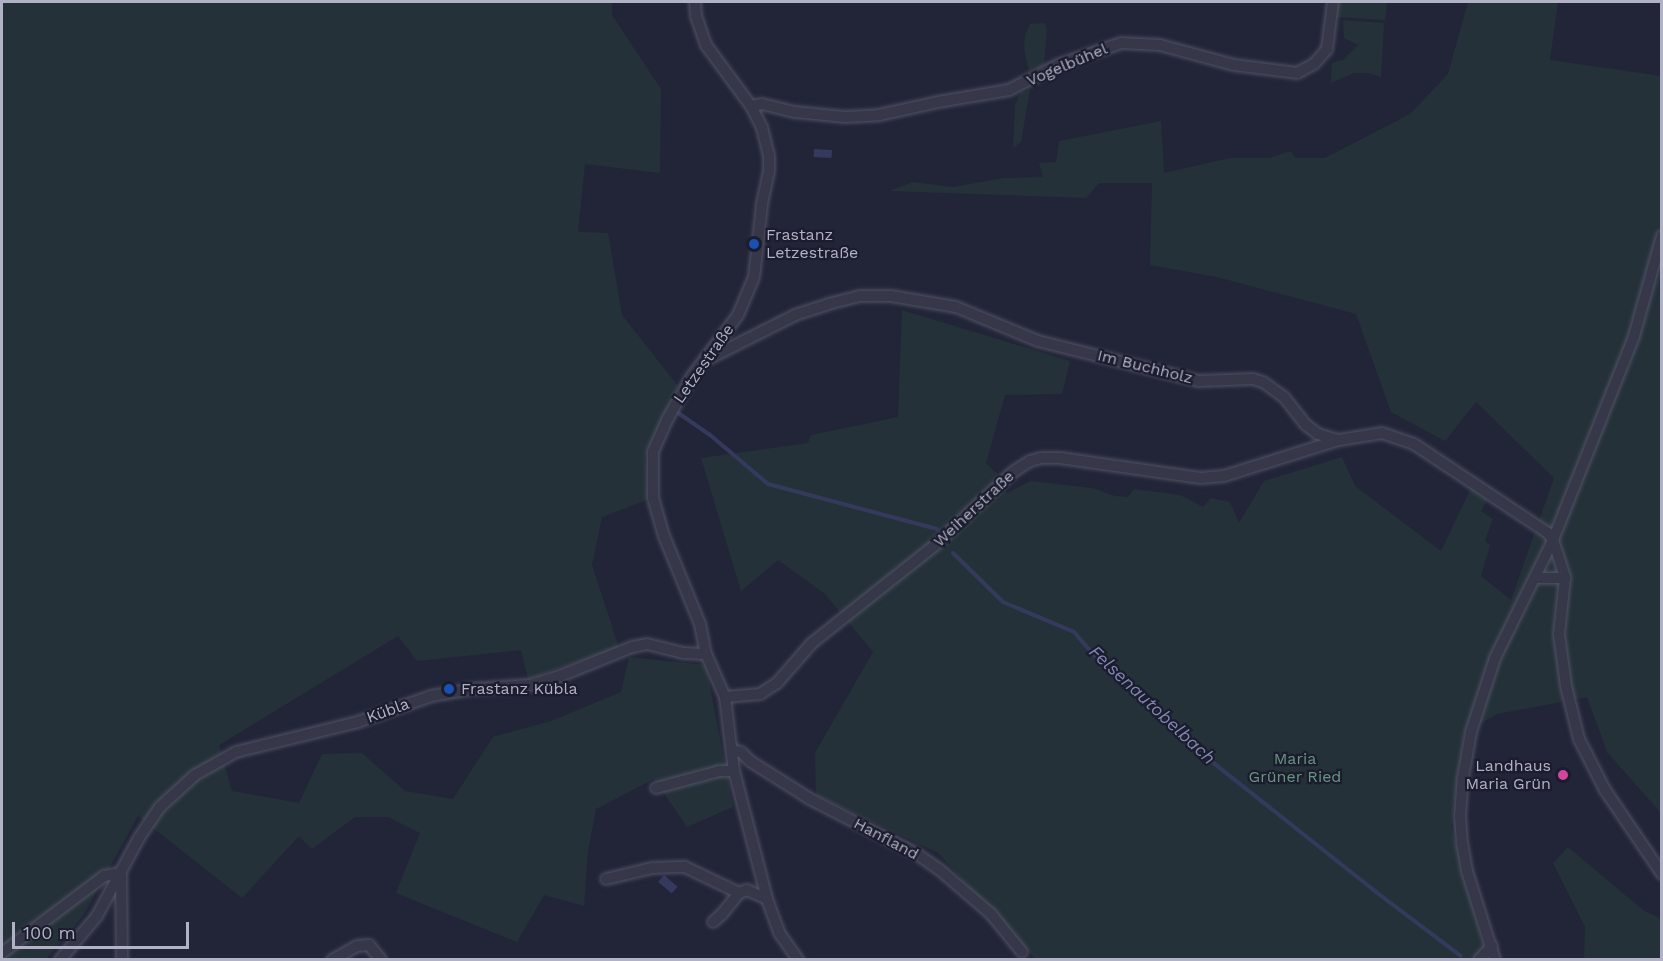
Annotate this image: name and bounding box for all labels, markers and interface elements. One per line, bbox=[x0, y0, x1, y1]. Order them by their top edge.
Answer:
street label: Vogelbühel bbox=[1024, 39, 1110, 91]
place label: Frastanz Letzestraße bbox=[766, 225, 858, 263]
marker: Frastanz Letzestraße bbox=[747, 237, 761, 251]
street label: Letzestraße bbox=[670, 321, 738, 407]
street label: Im Buchholz bbox=[1095, 346, 1195, 388]
street label: Weiherstraße bbox=[930, 467, 1018, 551]
water label: Felsenautobelbach bbox=[1084, 641, 1220, 769]
place label: Frastanz Kübla bbox=[461, 679, 578, 699]
marker: Frastanz Kübla bbox=[442, 682, 456, 696]
street label: Kübla bbox=[364, 694, 412, 728]
park label: Maria Grüner Ried bbox=[1248, 749, 1342, 787]
place label: Landhaus Maria Grün bbox=[1465, 756, 1551, 794]
marker: Landhaus Maria Grün bbox=[1556, 768, 1570, 782]
street label: Hanfland bbox=[850, 814, 922, 864]
scale bar bbox=[15, 910, 192, 948]
text: 100 m bbox=[23, 922, 76, 943]

